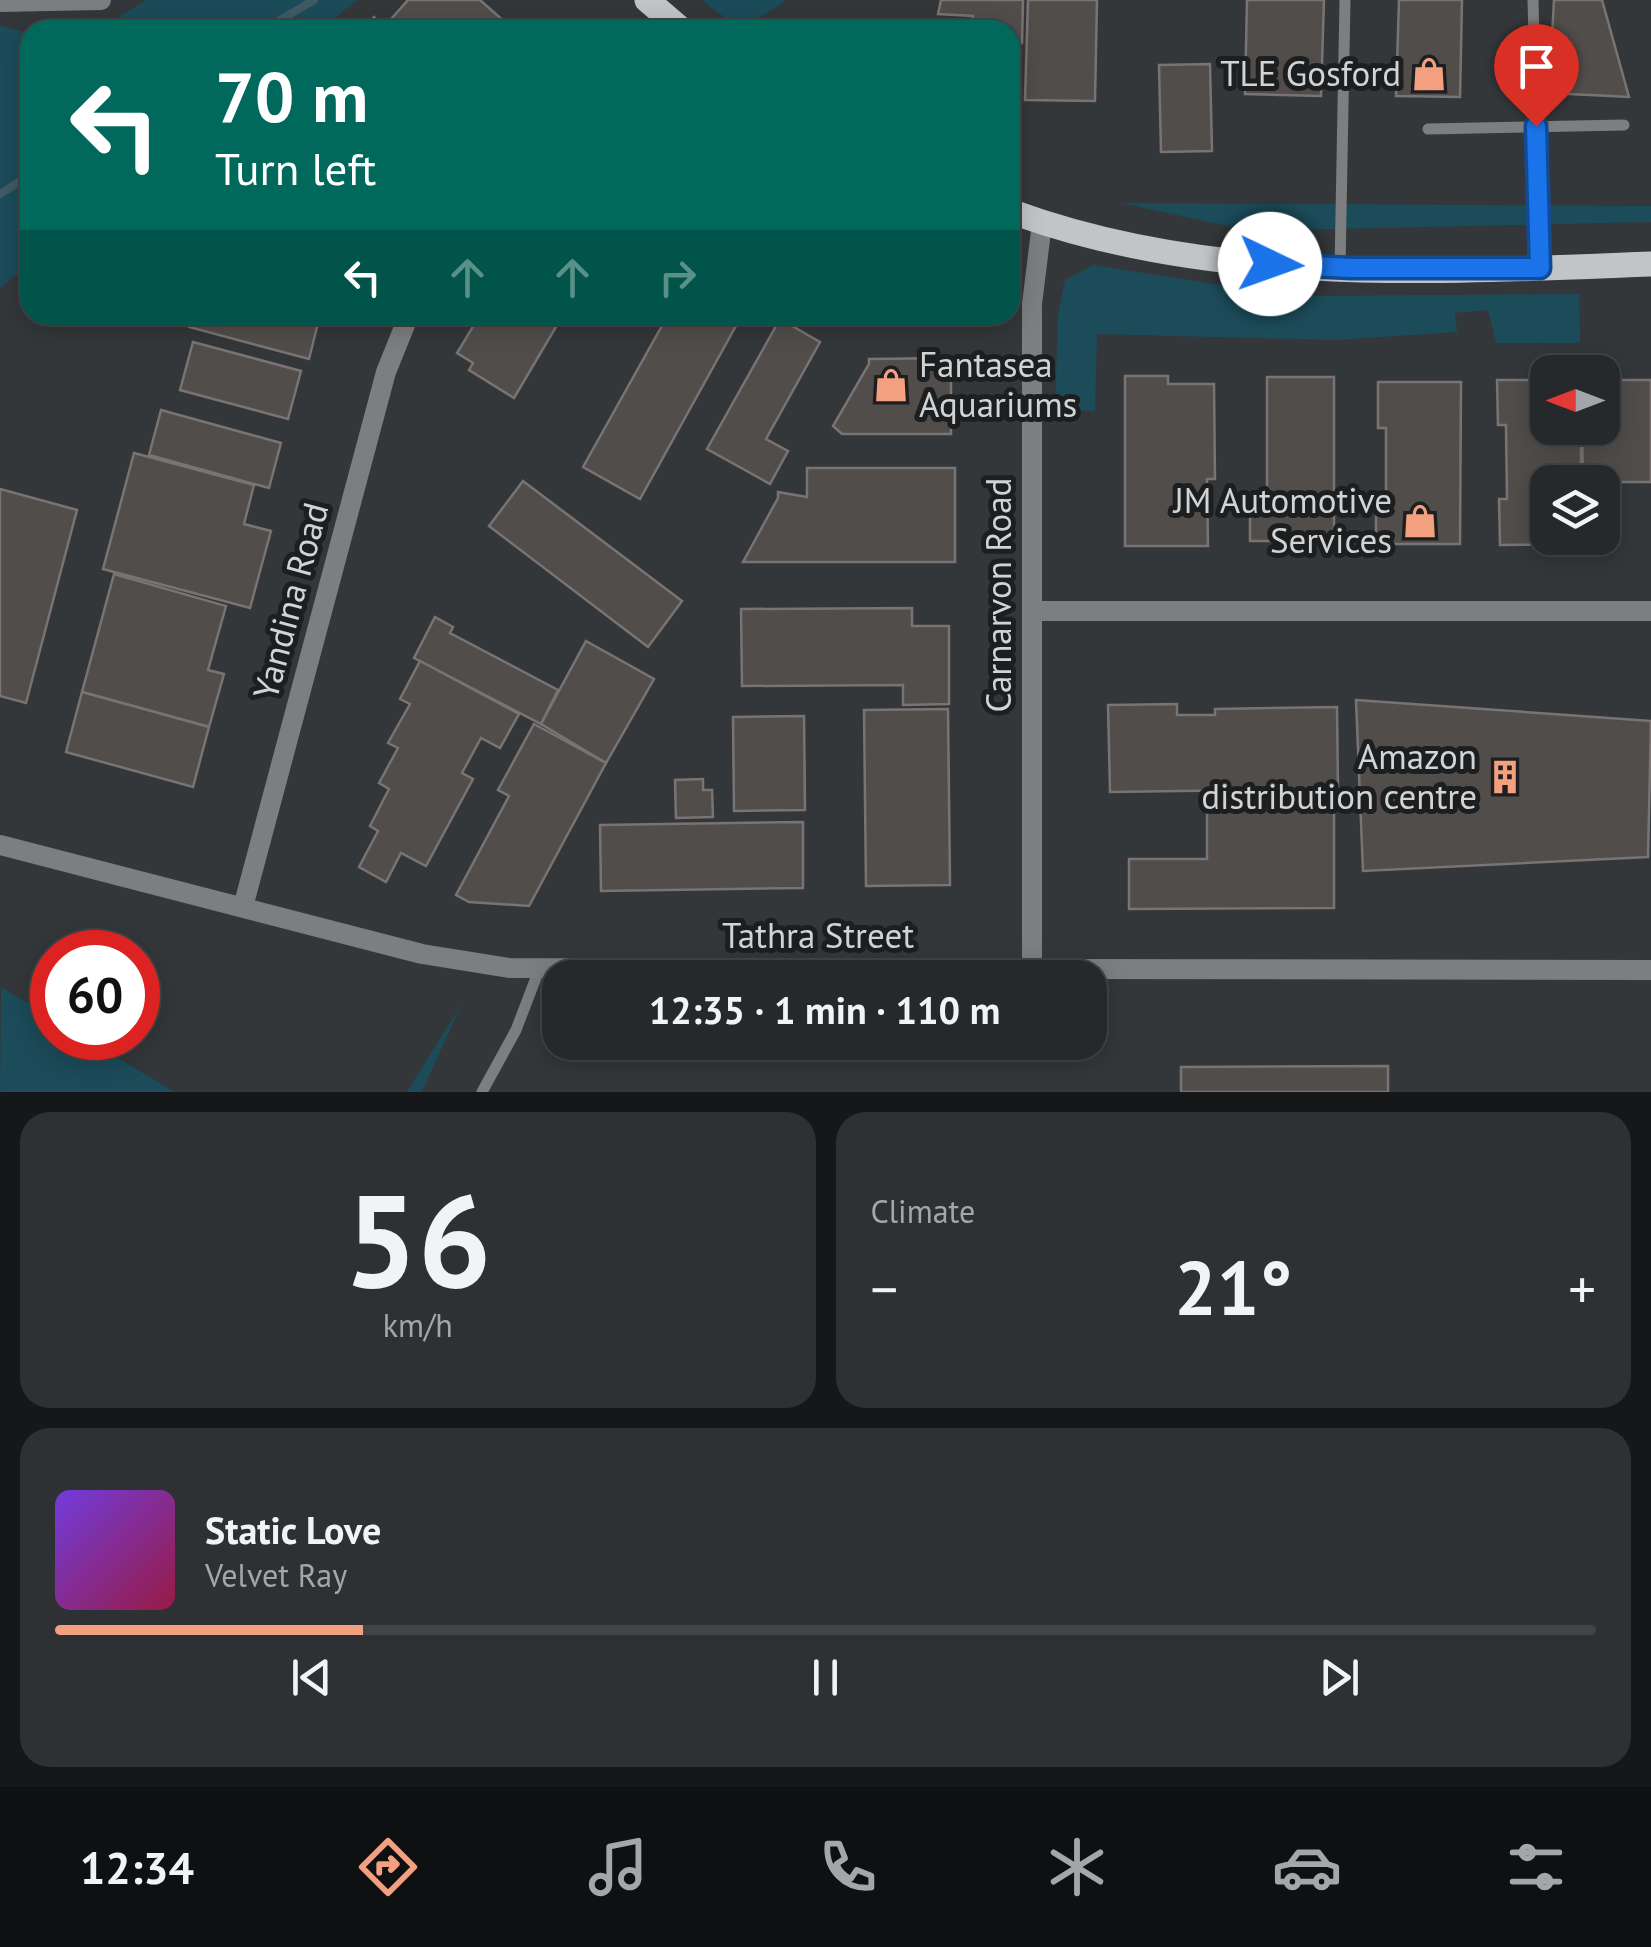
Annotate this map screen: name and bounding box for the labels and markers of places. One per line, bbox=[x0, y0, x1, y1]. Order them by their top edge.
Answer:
pin bbox=[1494, 24, 1579, 127]
place label: TLE Gosford bbox=[1220, 50, 1401, 96]
shop icon: TLE Gosford bbox=[1410, 55, 1448, 93]
place label: Fantasea Aquariums bbox=[919, 341, 1077, 427]
shop icon: Fantasea Aquariums bbox=[872, 366, 910, 404]
place label: JM Automotive Services bbox=[1172, 477, 1392, 563]
shop icon: JM Automotive Services bbox=[1401, 502, 1439, 540]
place label: Amazon distribution centre bbox=[1201, 733, 1477, 819]
building icon: Amazon distribution centre bbox=[1486, 758, 1524, 796]

